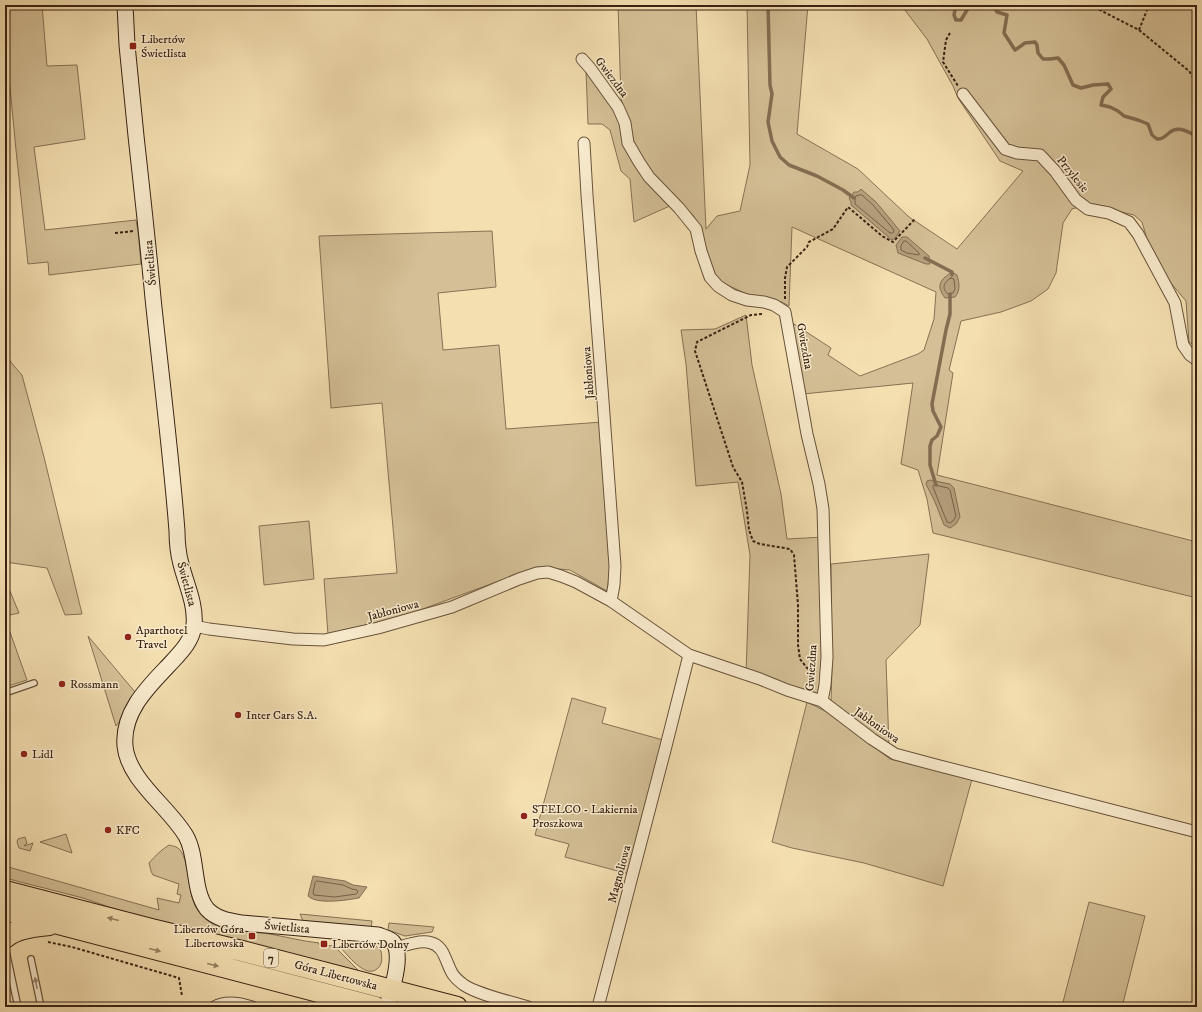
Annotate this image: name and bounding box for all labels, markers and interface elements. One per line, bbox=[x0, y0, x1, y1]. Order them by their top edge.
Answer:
place label: Libertów Świetlista bbox=[141, 32, 187, 61]
marker: Libertów Świetlista bbox=[128, 41, 138, 51]
street label: Gwiezdna bbox=[592, 54, 632, 101]
street label: Przylesie bbox=[1053, 153, 1092, 196]
street label: Świetlista bbox=[141, 239, 160, 286]
street label: Gwiezdna bbox=[793, 322, 816, 371]
street label: Jabłoniowa bbox=[579, 345, 598, 401]
street label: Świetlista bbox=[173, 560, 200, 609]
street label: Jabłoniowa bbox=[365, 596, 421, 625]
place label: Aparthotel Travel bbox=[136, 623, 188, 652]
marker: Aparthotel Travel bbox=[123, 632, 133, 642]
street label: Gwiezdna bbox=[802, 643, 821, 692]
place label: Rossmann bbox=[70, 677, 119, 692]
marker: Rossmann bbox=[57, 679, 67, 689]
street label: Jabłoniowa bbox=[850, 704, 903, 747]
place label: Inter Cars S.A. bbox=[246, 708, 317, 723]
marker: Inter Cars S.A. bbox=[233, 710, 243, 720]
place label: Lidl bbox=[32, 747, 54, 762]
marker: Lidl bbox=[19, 749, 29, 759]
place label: STELCO - Lakiernia Proszkowa bbox=[532, 802, 639, 831]
marker: STELCO - Lakiernia Proszkowa bbox=[519, 811, 529, 821]
place label: KFC bbox=[116, 823, 140, 838]
marker: KFC bbox=[103, 825, 113, 835]
street label: Magnoliowa bbox=[605, 843, 635, 905]
one-way arrow bbox=[107, 916, 119, 922]
street label: Świetlista bbox=[264, 918, 311, 937]
place label: Libertów Góra Libertowska bbox=[174, 922, 245, 951]
marker: Libertów Góra Libertowska bbox=[247, 931, 257, 941]
place label: Libertów Dolny bbox=[332, 937, 409, 952]
marker: Libertów Dolny bbox=[319, 939, 329, 949]
one-way arrow bbox=[150, 947, 162, 953]
road number: 7 bbox=[264, 949, 278, 967]
street label: Góra Libertowska bbox=[293, 957, 380, 994]
one-way arrow bbox=[208, 962, 220, 968]
one-way arrow bbox=[33, 977, 39, 989]

